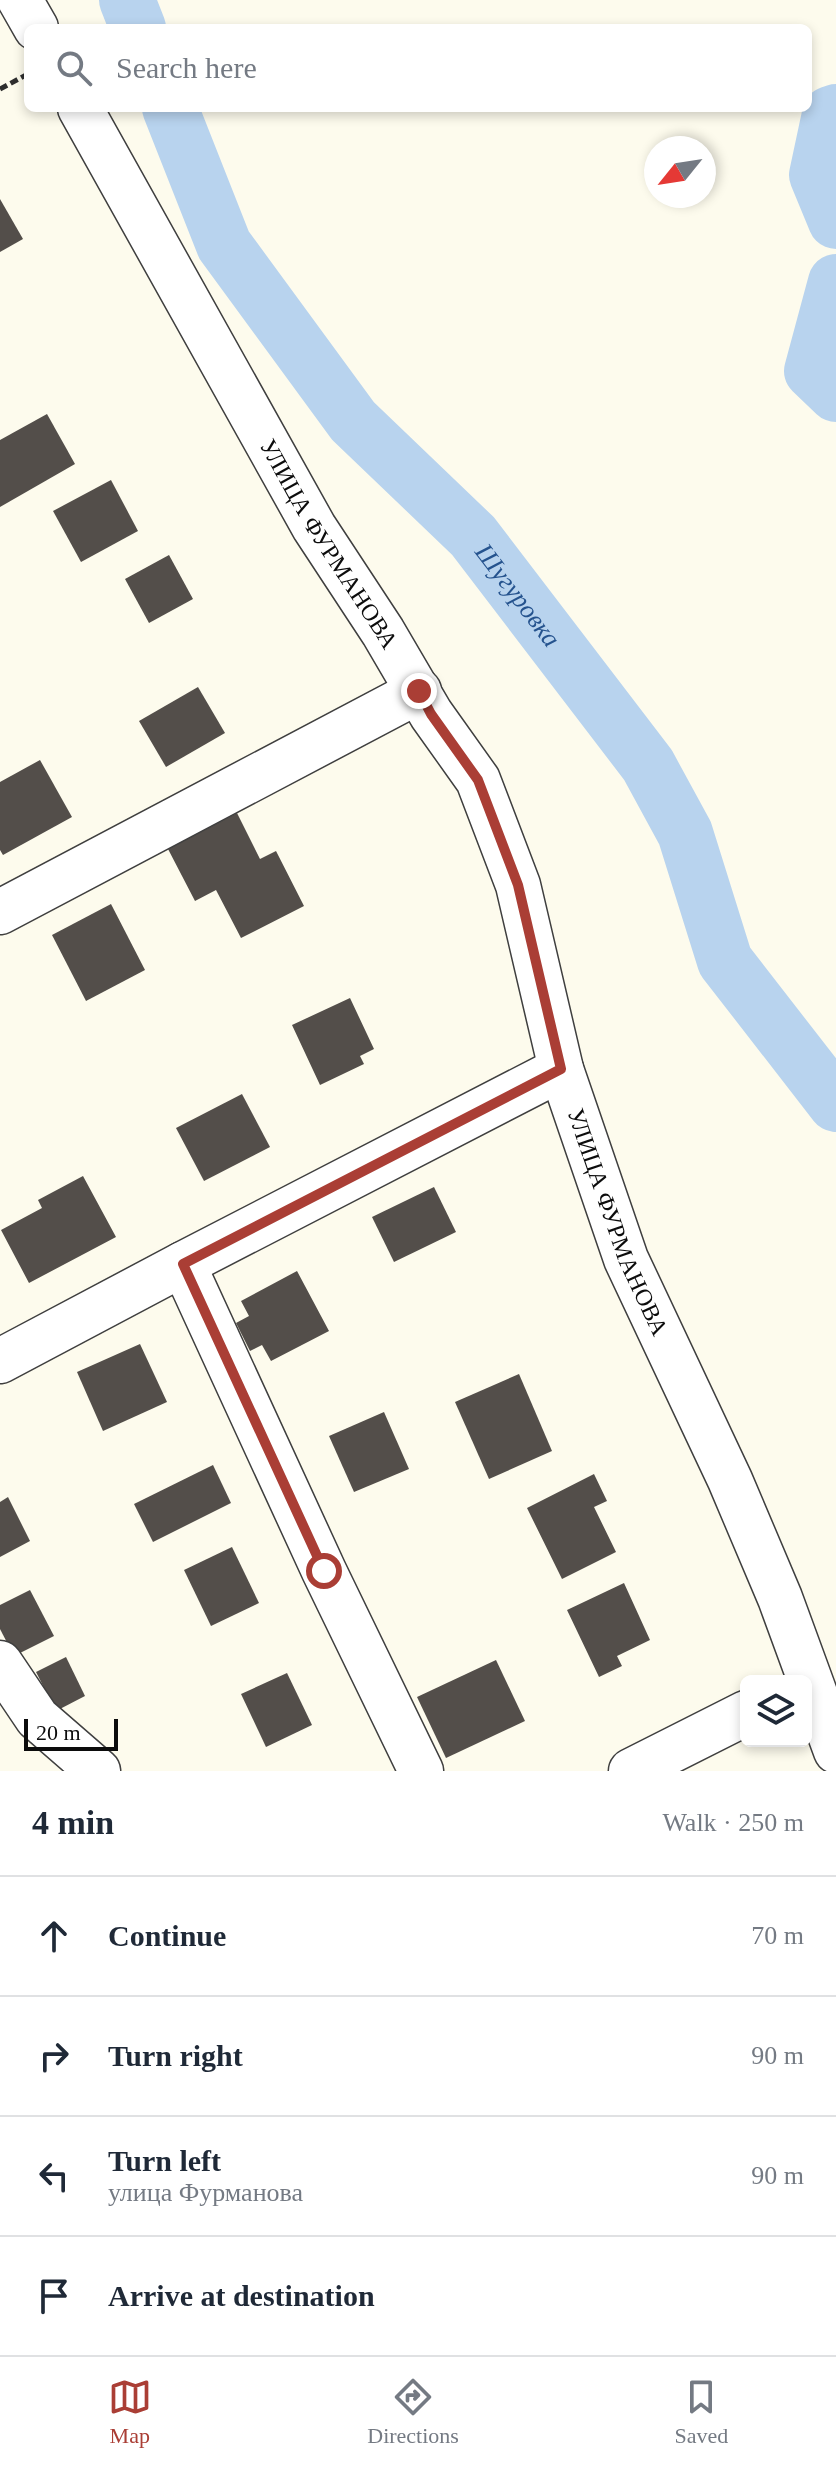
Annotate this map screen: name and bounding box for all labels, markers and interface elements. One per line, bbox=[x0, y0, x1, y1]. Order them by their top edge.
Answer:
search box bbox=[24, 24, 812, 112]
icon: search bbox=[52, 46, 96, 90]
text: Search here bbox=[116, 51, 257, 84]
north arrow bbox=[644, 136, 716, 208]
street label: УЛИЦА ФУРМАНОВА bbox=[255, 435, 403, 654]
water label: Шугуровка bbox=[469, 537, 566, 653]
route end bbox=[401, 673, 437, 709]
street label: УЛИЦА ФУРМАНОВА bbox=[562, 1105, 673, 1340]
route start bbox=[306, 1553, 342, 1589]
map controls bbox=[740, 1675, 812, 1747]
button: layers bbox=[740, 1675, 812, 1747]
scale bar bbox=[24, 1715, 118, 1751]
text: 20 m bbox=[36, 1720, 81, 1745]
text: 4 min bbox=[32, 1804, 114, 1841]
text: Walk · 250 m bbox=[662, 1808, 804, 1837]
icon: ahead bbox=[32, 1914, 76, 1958]
text: Continue bbox=[108, 1919, 226, 1952]
text: 70 m bbox=[751, 1921, 804, 1950]
icon: right bbox=[32, 2034, 76, 2078]
text: Turn right bbox=[108, 2039, 243, 2072]
text: 90 m bbox=[751, 2041, 804, 2070]
text: Turn left bbox=[108, 2144, 221, 2177]
icon: left bbox=[32, 2154, 76, 2198]
text: 90 m bbox=[751, 2161, 804, 2190]
text: улица Фурманова bbox=[108, 2178, 303, 2207]
icon: arrive bbox=[32, 2274, 76, 2318]
text: Arrive at destination bbox=[108, 2279, 375, 2312]
tab: Map bbox=[108, 2375, 152, 2449]
tab: Directions bbox=[367, 2375, 459, 2449]
tab: Saved bbox=[674, 2375, 728, 2449]

